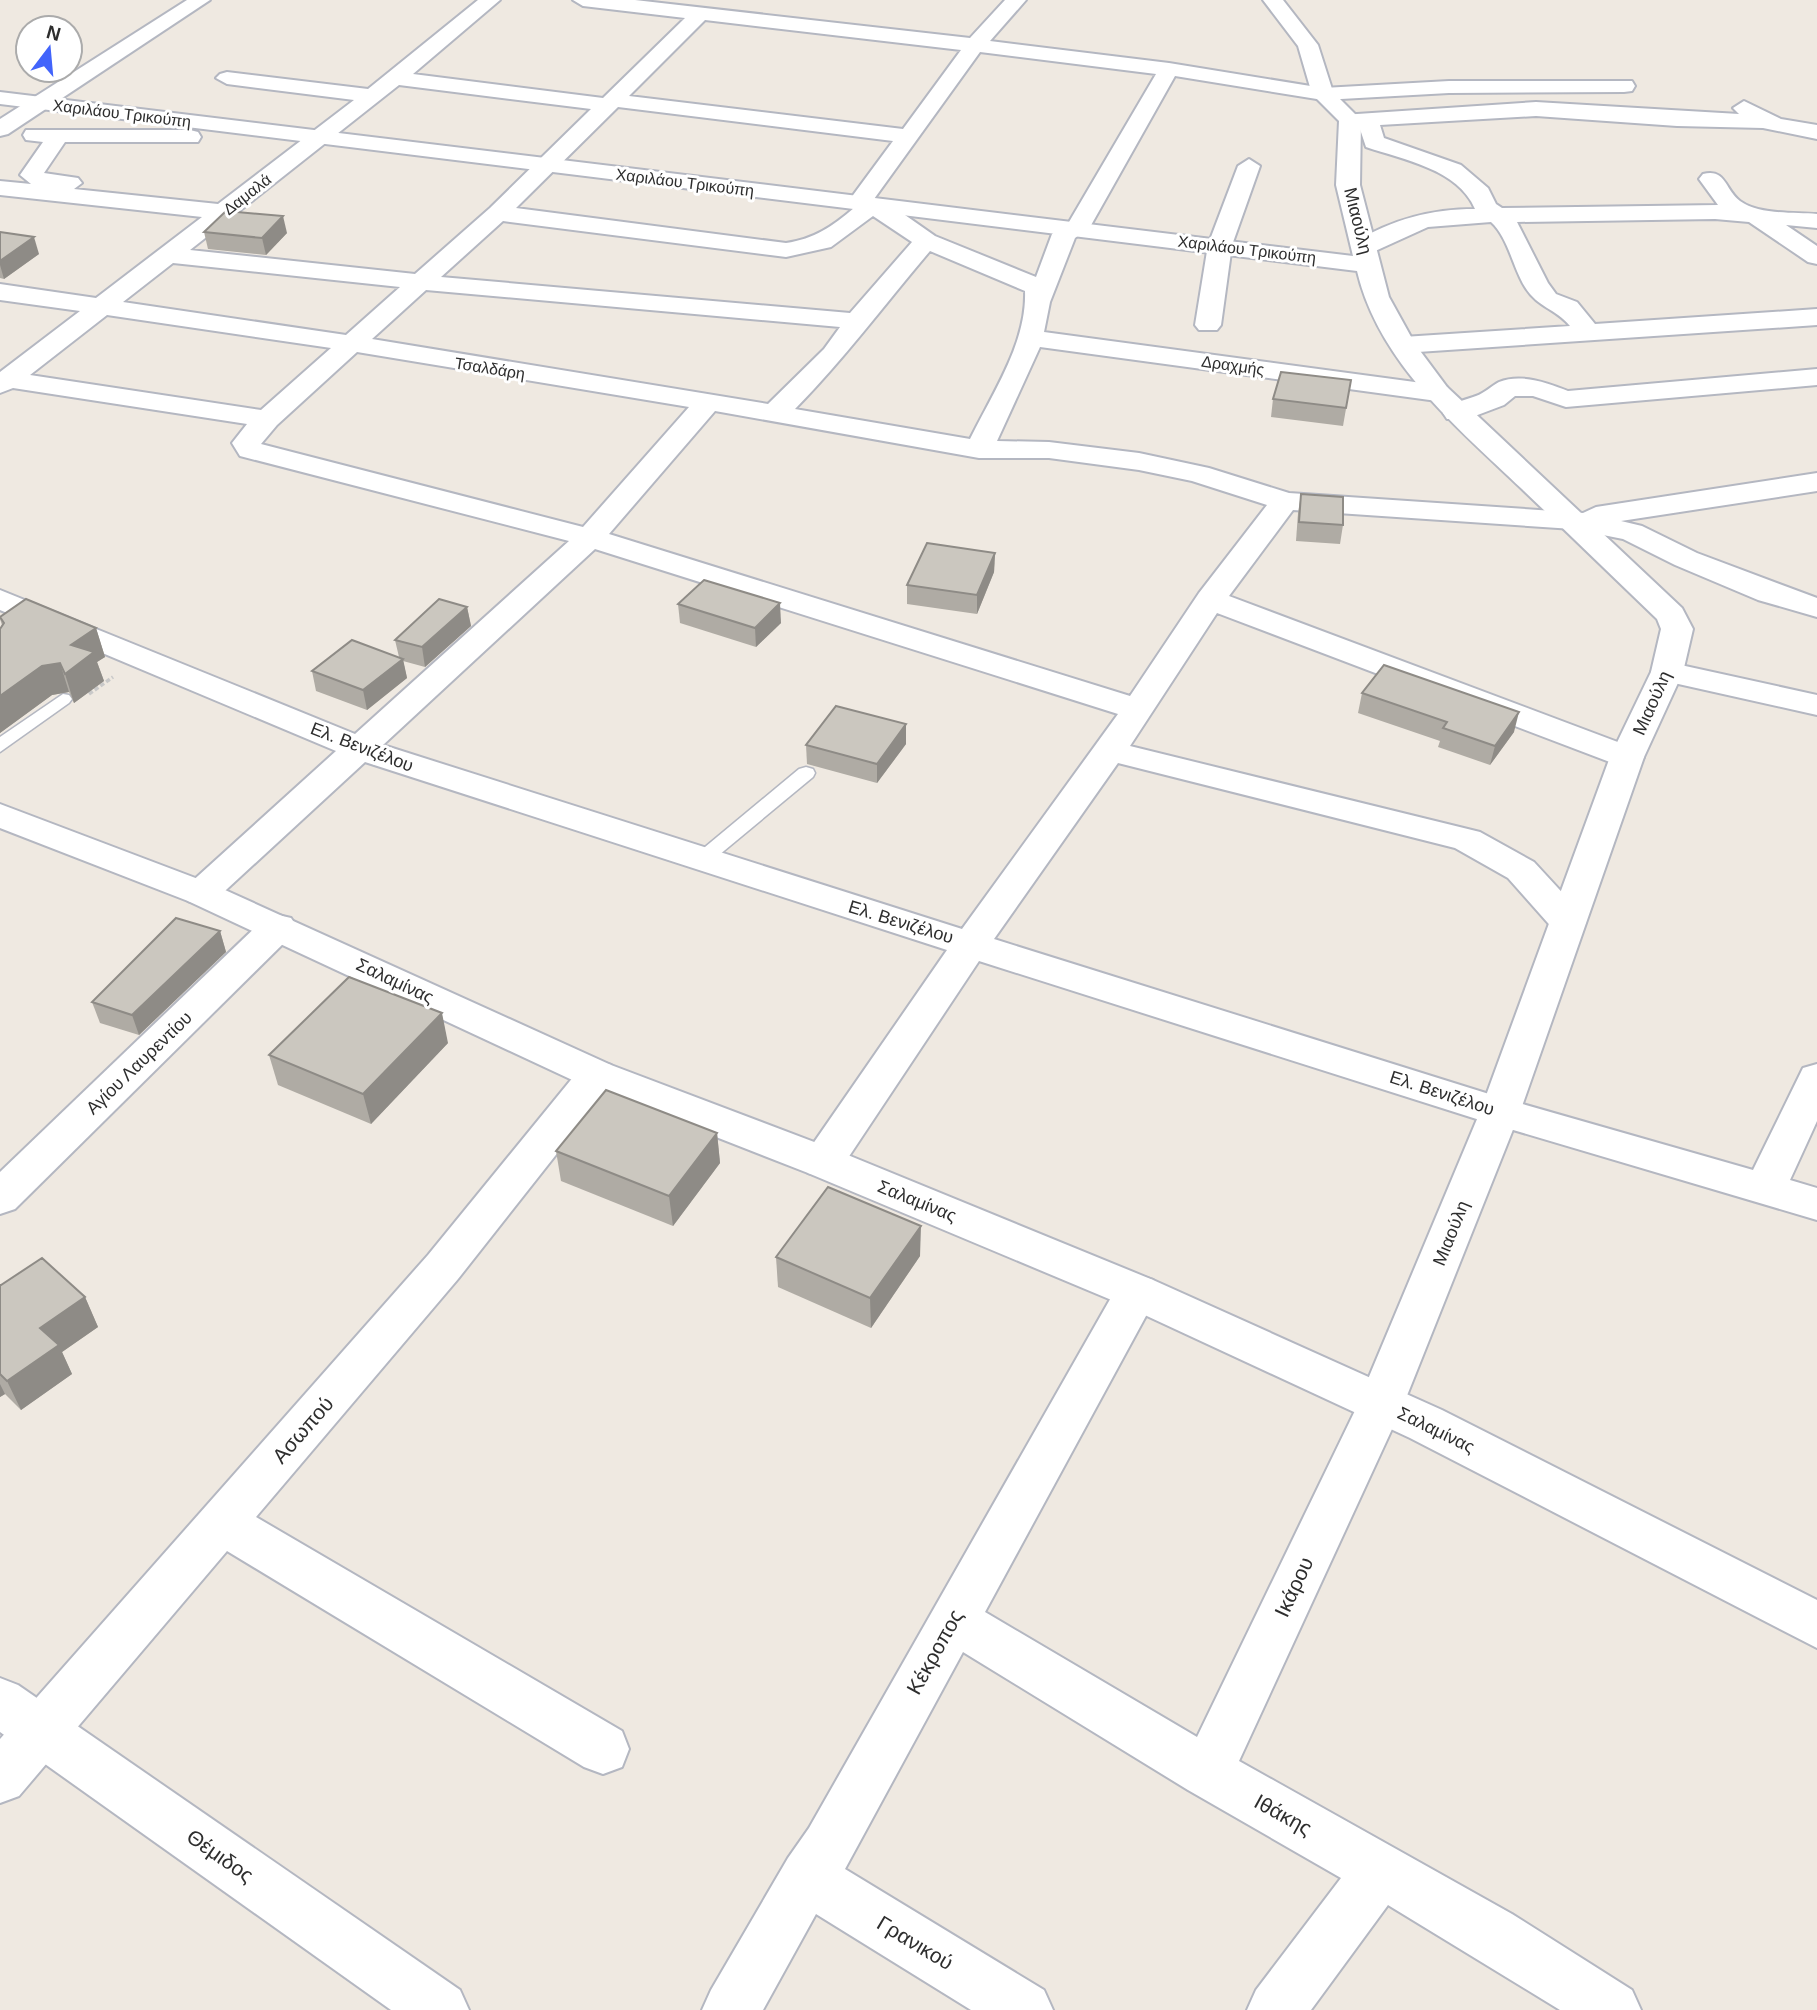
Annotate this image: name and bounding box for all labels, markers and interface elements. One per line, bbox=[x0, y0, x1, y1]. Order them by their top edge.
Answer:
north arrow bbox=[14, 14, 84, 84]
text: N bbox=[44, 21, 63, 45]
street label: Χαριλάου Τρικούπη bbox=[52, 97, 192, 130]
street label: Χαριλάου Τρικούπη bbox=[615, 166, 755, 199]
street label: Δαμαλά bbox=[220, 171, 274, 218]
street label: Μιαούλη bbox=[1340, 185, 1376, 257]
street label: Χαριλάου Τρικούπη bbox=[1177, 233, 1317, 266]
street label: Δραχμής bbox=[1200, 353, 1266, 378]
street label: Τσαλδάρη bbox=[453, 355, 526, 382]
street label: Μιαούλη bbox=[1629, 668, 1675, 738]
street label: Ελ. Βενιζέλου bbox=[308, 718, 416, 776]
street label: Ελ. Βενιζέλου bbox=[846, 897, 956, 947]
street label: Σαλαμίνας bbox=[353, 954, 437, 1008]
street label: Αγίου Λαυρεντίου bbox=[82, 1008, 196, 1118]
street label: Ελ. Βενιζέλου bbox=[1387, 1067, 1497, 1119]
street label: Σαλαμίνας bbox=[875, 1176, 960, 1226]
street label: Μιαούλη bbox=[1429, 1198, 1473, 1268]
street label: Ασωπού bbox=[268, 1392, 338, 1468]
street label: Σαλαμίνας bbox=[1394, 1403, 1478, 1457]
street label: Ικάρου bbox=[1270, 1553, 1317, 1620]
street label: Κέκροπος bbox=[902, 1605, 967, 1698]
street label: Ιθάκης bbox=[1251, 1789, 1316, 1840]
street label: Θέμιδος bbox=[183, 1824, 258, 1887]
street label: Γρανικού bbox=[873, 1911, 957, 1974]

